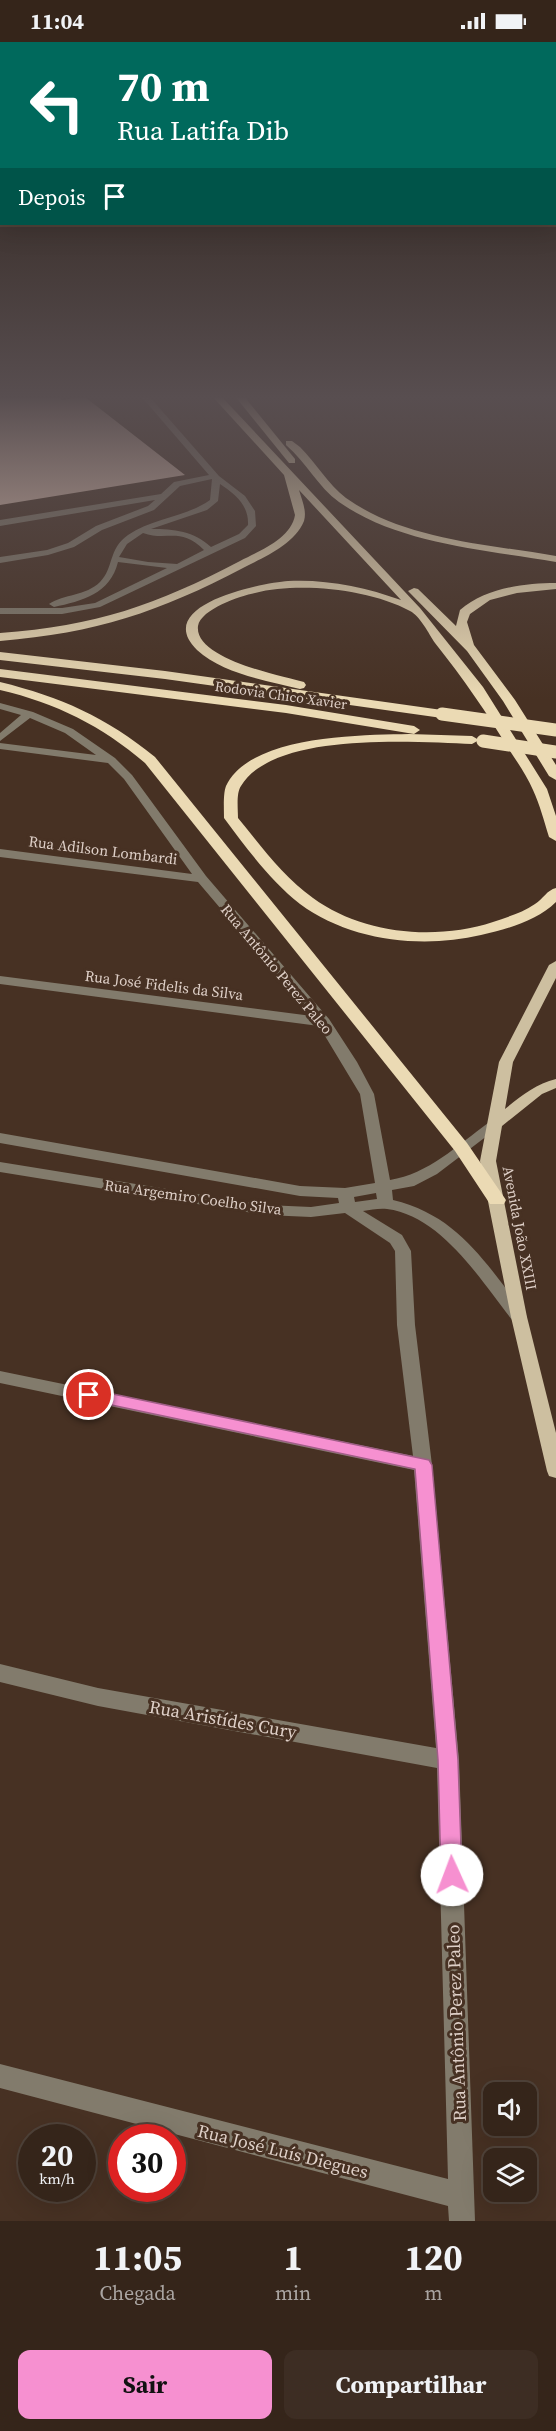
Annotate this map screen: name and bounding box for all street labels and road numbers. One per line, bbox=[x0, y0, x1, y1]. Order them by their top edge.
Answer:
street label: Rodovia Chico Xavier bbox=[214, 676, 348, 714]
street label: Rua Adilson Lombardi bbox=[27, 830, 179, 870]
street label: Rua Antônio Perez Paleo bbox=[216, 899, 338, 1039]
street label: Rua José Fidelis da Silva bbox=[84, 965, 245, 1005]
street label: Avenida João XXIII bbox=[498, 1164, 542, 1292]
street label: Rua Argemiro Coelho Silva bbox=[103, 1174, 283, 1220]
street label: Rua Aristídes Cury bbox=[147, 1694, 300, 1744]
street label: Rua Antônio Perez Paleo bbox=[440, 1924, 472, 2122]
street label: Rua José Luís Diegues bbox=[195, 2118, 371, 2184]

